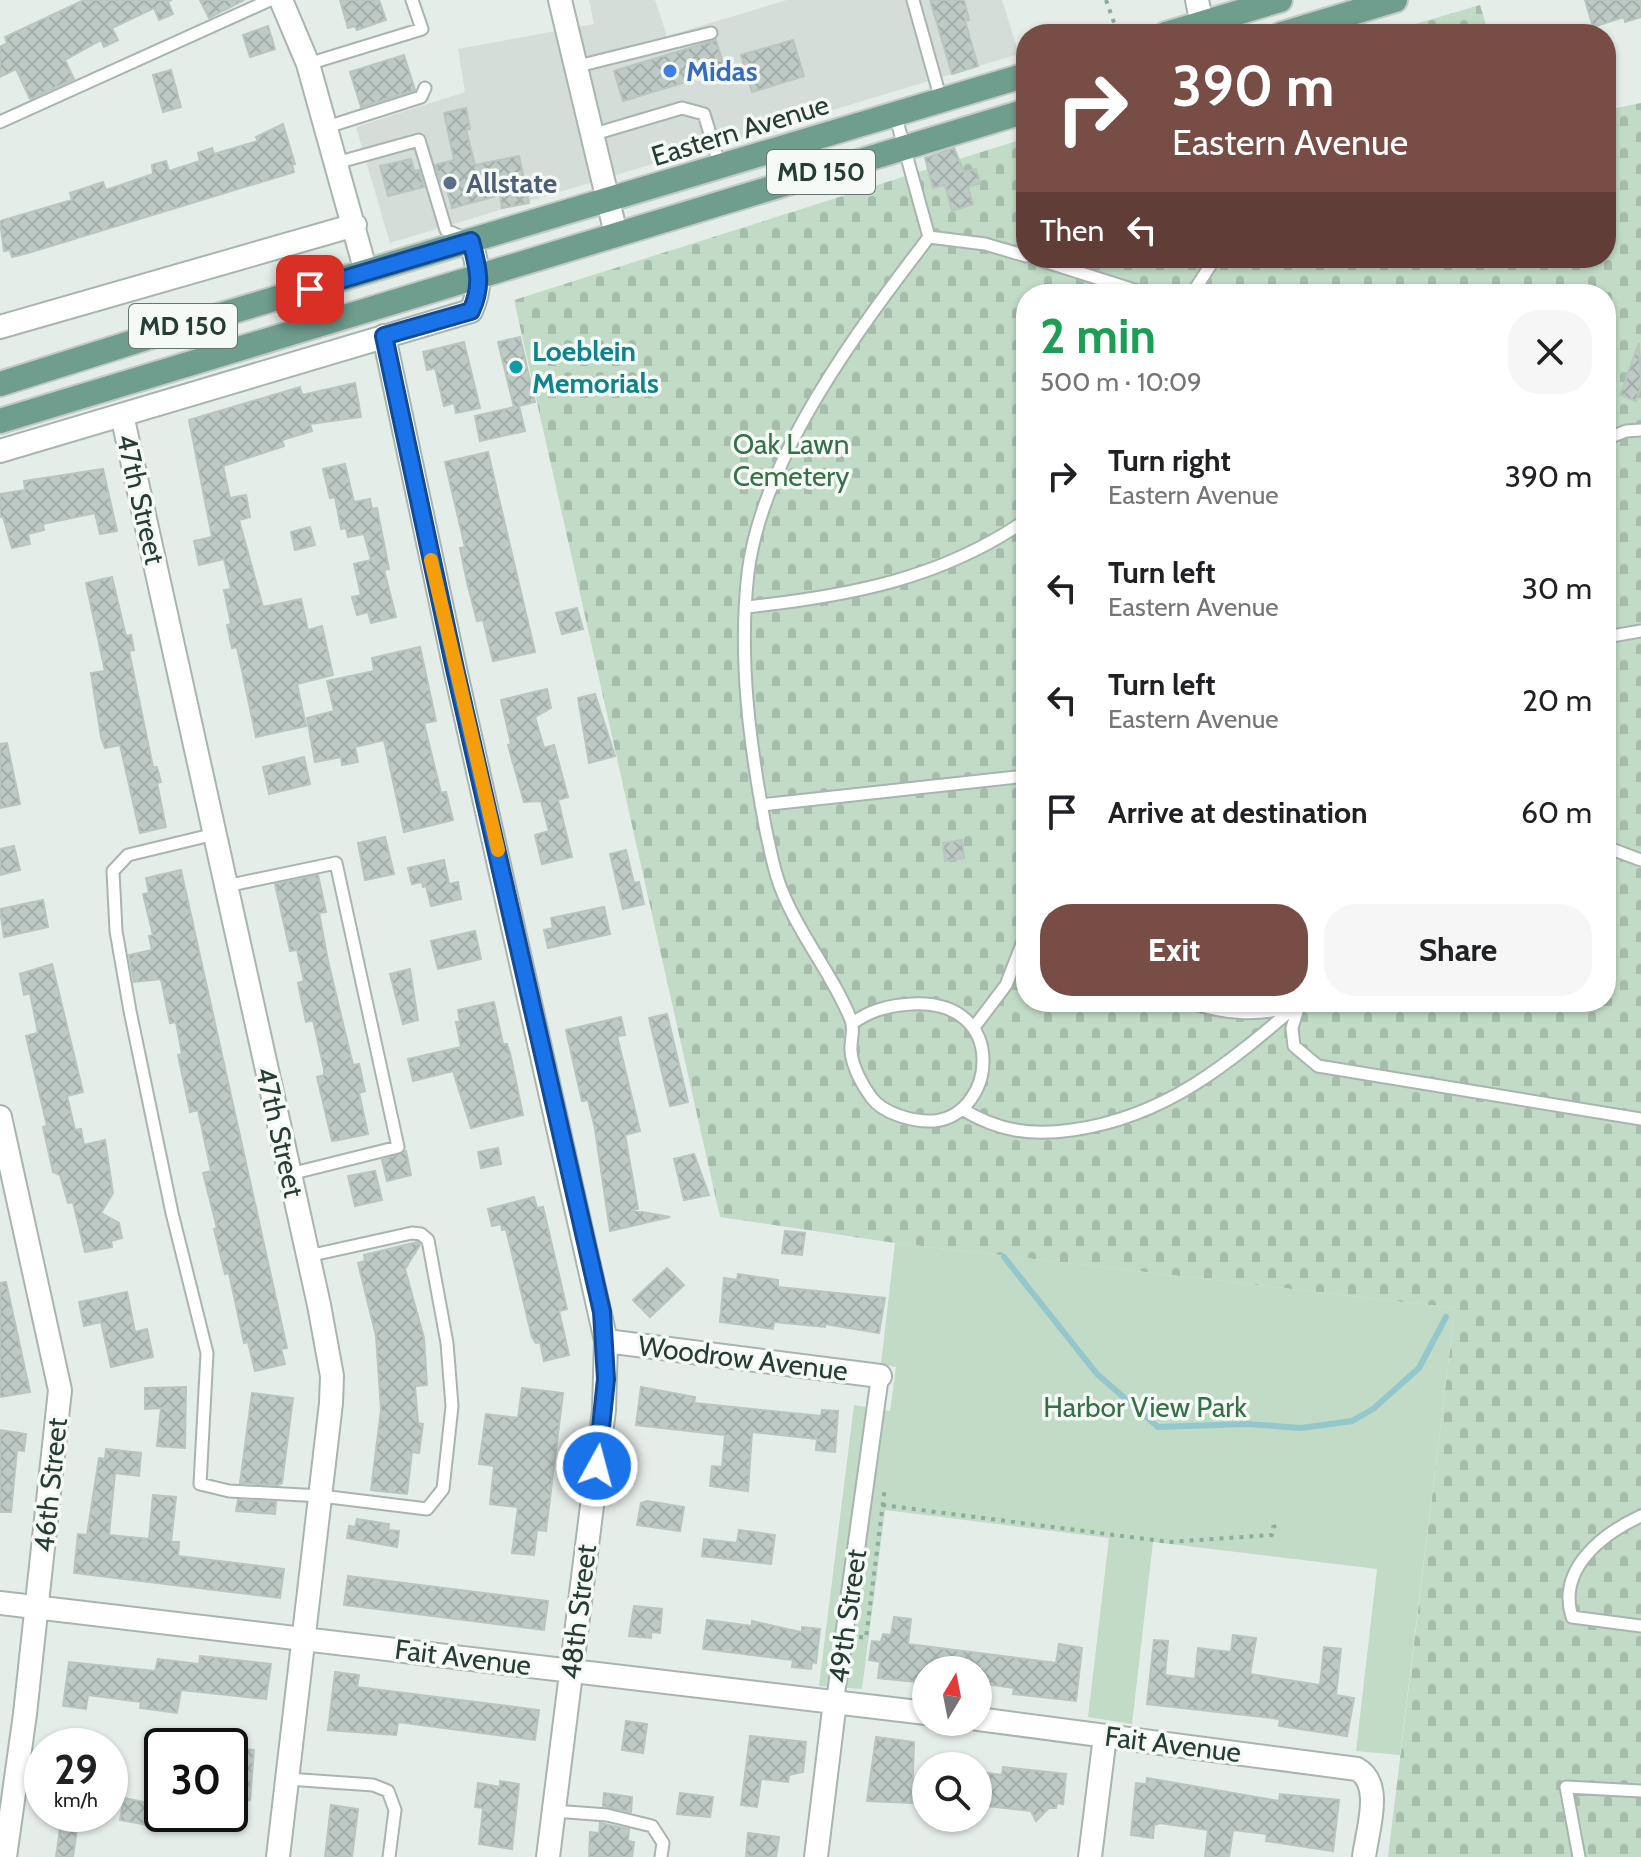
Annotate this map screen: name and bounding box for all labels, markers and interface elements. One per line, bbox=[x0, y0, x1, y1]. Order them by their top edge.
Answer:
text: 390 m bbox=[1172, 52, 1334, 120]
place label: Midas bbox=[686, 54, 758, 88]
icon: right bbox=[1040, 56, 1144, 160]
marker: Midas bbox=[661, 62, 679, 80]
street label: Eastern Avenue bbox=[647, 87, 833, 173]
text: Eastern Avenue bbox=[1172, 120, 1408, 164]
road number: MD 150 bbox=[767, 150, 875, 194]
place label: Allstate bbox=[466, 166, 557, 200]
marker: Allstate bbox=[441, 174, 459, 192]
icon: left bbox=[1120, 208, 1164, 252]
text: Then bbox=[1040, 212, 1104, 249]
pin bbox=[276, 255, 344, 323]
icon: arrive bbox=[288, 267, 332, 311]
road number: MD 150 bbox=[129, 304, 237, 348]
text: 2 min bbox=[1040, 307, 1156, 365]
button: close bbox=[1508, 310, 1592, 394]
place label: Loeblein Memorials bbox=[532, 334, 659, 400]
marker: Loeblein Memorials bbox=[507, 358, 525, 376]
text: 500 m · 10:09 bbox=[1040, 366, 1202, 398]
park label: Oak Lawn Cemetery bbox=[733, 427, 849, 493]
street label: 47th Street bbox=[109, 430, 173, 568]
text: Turn right bbox=[1108, 442, 1231, 479]
icon: right bbox=[1040, 454, 1084, 498]
text: 390 m bbox=[1505, 458, 1592, 495]
text: Eastern Avenue bbox=[1108, 479, 1279, 511]
text: Turn left bbox=[1108, 554, 1216, 591]
icon: left bbox=[1040, 566, 1084, 610]
text: 30 m bbox=[1522, 570, 1592, 607]
text: Eastern Avenue bbox=[1108, 591, 1279, 623]
text: Turn left bbox=[1108, 666, 1216, 703]
icon: left bbox=[1040, 678, 1084, 722]
text: 20 m bbox=[1522, 682, 1592, 719]
text: Eastern Avenue bbox=[1108, 703, 1279, 735]
icon: arrive bbox=[1040, 790, 1084, 834]
text: Arrive at destination bbox=[1108, 794, 1368, 831]
text: 60 m bbox=[1521, 794, 1592, 831]
button: Exit bbox=[1040, 904, 1308, 996]
button: Share bbox=[1324, 904, 1592, 996]
street label: 47th Street bbox=[248, 1063, 312, 1201]
street label: Woodrow Avenue bbox=[636, 1328, 850, 1388]
park label: Harbor View Park bbox=[1043, 1390, 1247, 1424]
street label: 46th Street bbox=[26, 1416, 74, 1554]
position arrow bbox=[555, 1424, 639, 1508]
street label: 48th Street bbox=[553, 1542, 603, 1682]
street label: 49th Street bbox=[821, 1547, 873, 1685]
street label: Fait Avenue bbox=[393, 1632, 533, 1682]
north arrow bbox=[912, 1656, 992, 1736]
map controls bbox=[912, 1656, 992, 1832]
street label: Fait Avenue bbox=[1103, 1719, 1243, 1769]
speed limit sign: 30 bbox=[144, 1728, 248, 1832]
text: 29 bbox=[54, 1745, 98, 1794]
button: search bbox=[912, 1752, 992, 1832]
text: km/h bbox=[54, 1788, 98, 1812]

